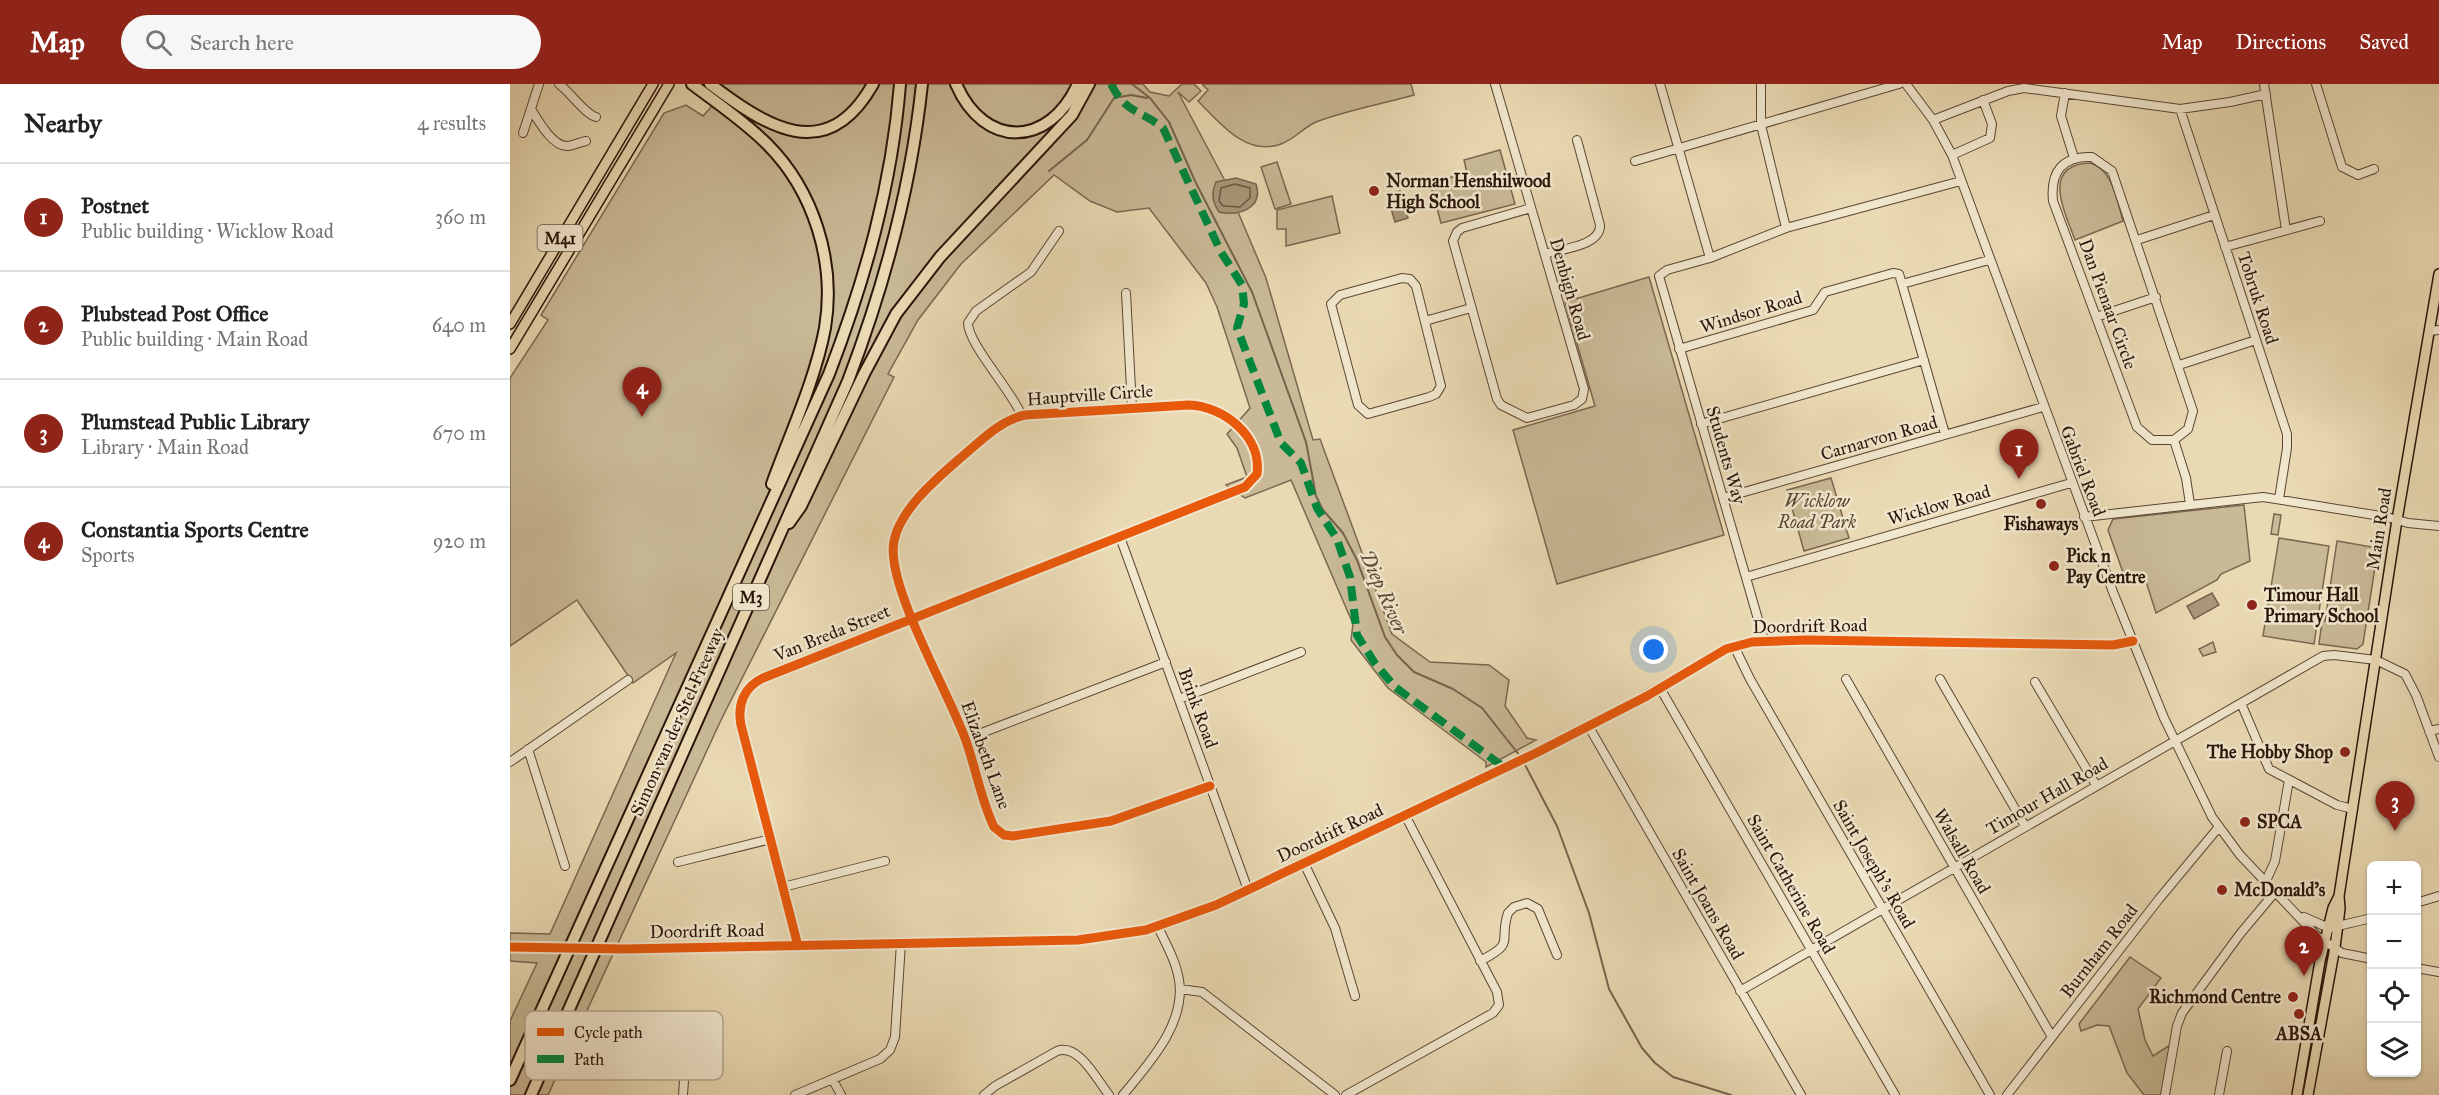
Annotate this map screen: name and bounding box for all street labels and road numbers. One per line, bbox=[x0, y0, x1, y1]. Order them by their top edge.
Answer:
road number: M41 bbox=[538, 225, 582, 251]
street label: Denbigh Road bbox=[1544, 235, 1595, 343]
street label: Dan Pienaar Circle bbox=[2074, 236, 2142, 372]
street label: Tobruk Road bbox=[2233, 249, 2283, 347]
street label: Windsor Road bbox=[1697, 286, 1805, 338]
street label: Hauptville Circle bbox=[1026, 380, 1154, 410]
street label: Students Way bbox=[1701, 403, 1751, 507]
street label: Carnarvon Road bbox=[1818, 411, 1940, 465]
street label: Gabriel Road bbox=[2056, 422, 2110, 520]
street label: Wicklow Road bbox=[1885, 480, 1993, 530]
street label: Main Road bbox=[2362, 486, 2396, 572]
road number: M3 bbox=[733, 584, 769, 610]
street label: Van Breda Street bbox=[770, 599, 894, 667]
street label: Doordrift Road bbox=[1752, 614, 1868, 638]
street label: Simon van der Stel Freeway bbox=[626, 624, 729, 819]
street label: Brink Road bbox=[1173, 665, 1223, 751]
street label: Elizabeth Lane bbox=[956, 698, 1016, 812]
street label: Timour Hall Road bbox=[1982, 752, 2112, 840]
street label: Saint Joseph's Road bbox=[1827, 796, 1920, 933]
street label: Doordrift Road bbox=[1273, 799, 1387, 867]
street label: Walsall Road bbox=[1929, 804, 1995, 898]
street label: Saint Catherine Road bbox=[1742, 810, 1840, 958]
street label: Saint Joans Road bbox=[1666, 844, 1749, 964]
street label: Burnham Road bbox=[2056, 900, 2142, 1002]
street label: Doordrift Road bbox=[649, 919, 765, 943]

